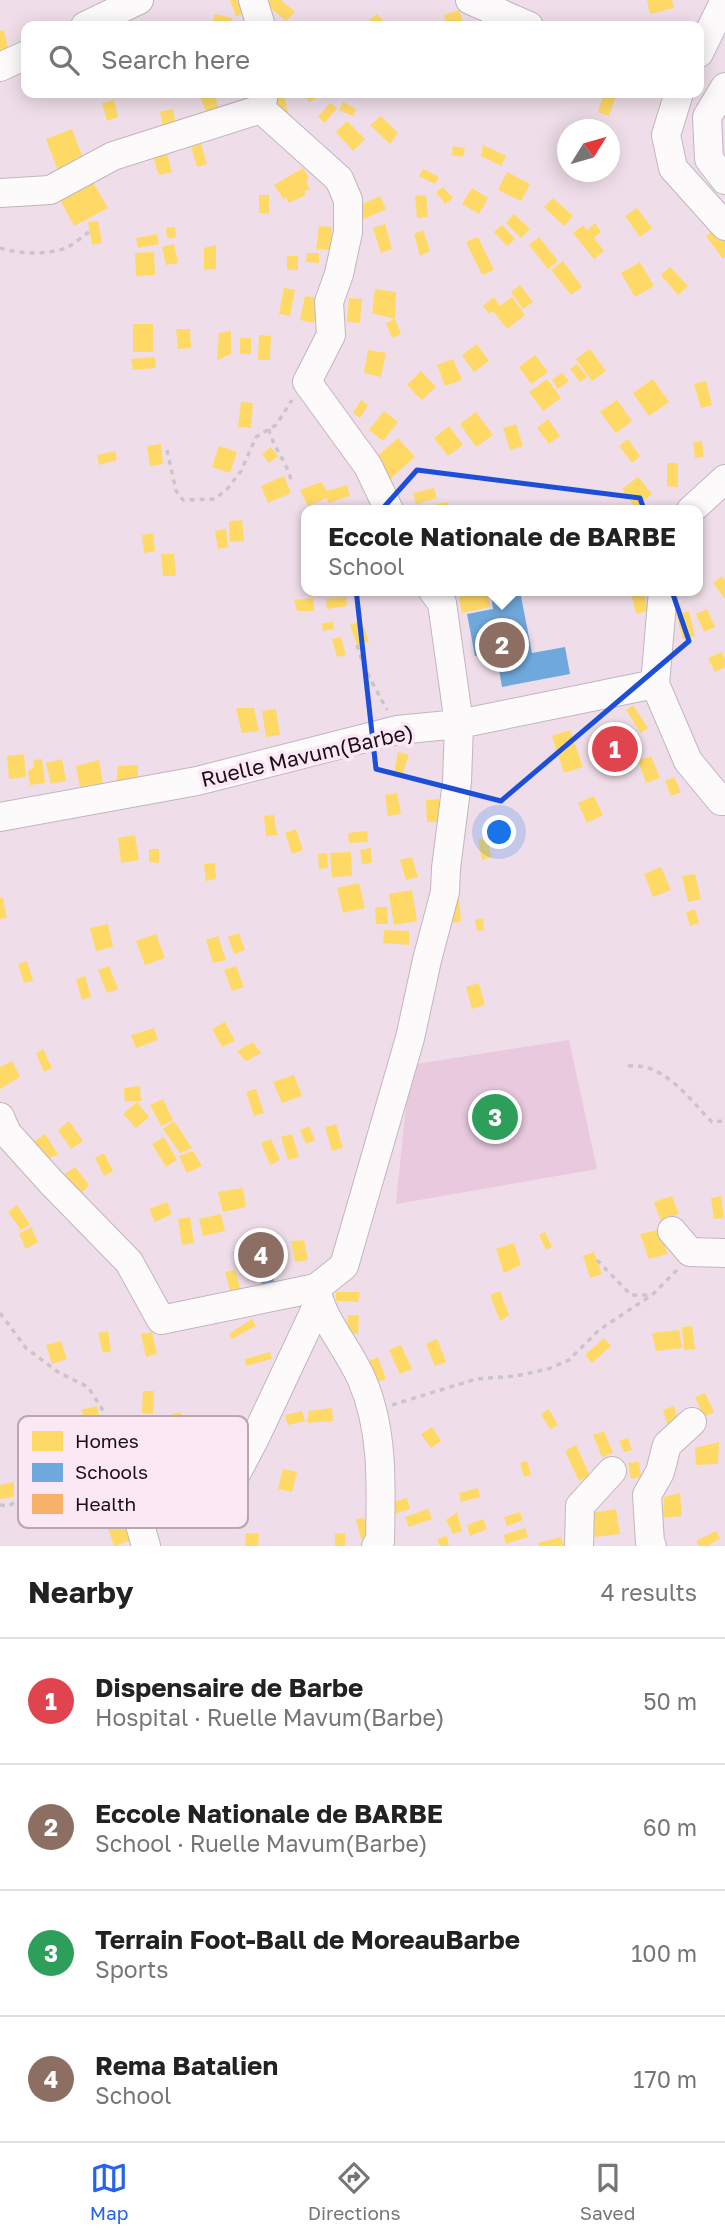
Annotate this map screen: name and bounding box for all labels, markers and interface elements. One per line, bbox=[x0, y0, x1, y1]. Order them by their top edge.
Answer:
search box bbox=[21, 21, 704, 98]
icon: search bbox=[45, 41, 83, 79]
text: Search here bbox=[101, 44, 250, 75]
north arrow bbox=[557, 119, 620, 182]
popup bbox=[301, 505, 703, 596]
text: Eccole Nationale de BARBE bbox=[328, 521, 676, 552]
text: School bbox=[328, 552, 404, 580]
pin: 2 bbox=[479, 619, 525, 671]
street label: Ruelle Mavum(Barbe) bbox=[198, 718, 416, 792]
pin: 1 bbox=[592, 723, 638, 775]
your location bbox=[482, 815, 516, 849]
pin: 3 bbox=[472, 1091, 518, 1143]
pin: 4 bbox=[238, 1229, 284, 1281]
legend bbox=[18, 1416, 248, 1528]
text: Homes bbox=[75, 1429, 139, 1452]
text: Schools bbox=[75, 1460, 148, 1483]
text: Health bbox=[75, 1492, 136, 1515]
text: Nearby bbox=[28, 1574, 133, 1610]
text: 4 results bbox=[601, 1578, 697, 1606]
text: Dispensaire de Barbe bbox=[95, 1672, 363, 1703]
text: 1 bbox=[45, 1687, 57, 1715]
text: 50 m bbox=[643, 1687, 697, 1715]
text: Hospital · Ruelle Mavum(Barbe) bbox=[95, 1703, 445, 1731]
text: Eccole Nationale de BARBE bbox=[95, 1798, 443, 1829]
text: 2 bbox=[44, 1813, 58, 1841]
text: 60 m bbox=[643, 1813, 697, 1841]
text: School · Ruelle Mavum(Barbe) bbox=[95, 1829, 428, 1857]
text: Terrain Foot-Ball de MoreauBarbe bbox=[95, 1924, 520, 1955]
text: 3 bbox=[44, 1939, 58, 1967]
text: 100 m bbox=[631, 1939, 697, 1967]
text: Sports bbox=[95, 1955, 169, 1983]
text: Rema Batalien bbox=[95, 2050, 278, 2081]
text: 4 bbox=[44, 2065, 58, 2093]
text: 170 m bbox=[633, 2065, 697, 2093]
text: School bbox=[95, 2081, 171, 2109]
tab: Map bbox=[90, 2159, 128, 2224]
tab: Directions bbox=[308, 2159, 401, 2224]
tab: Saved bbox=[580, 2159, 635, 2224]

